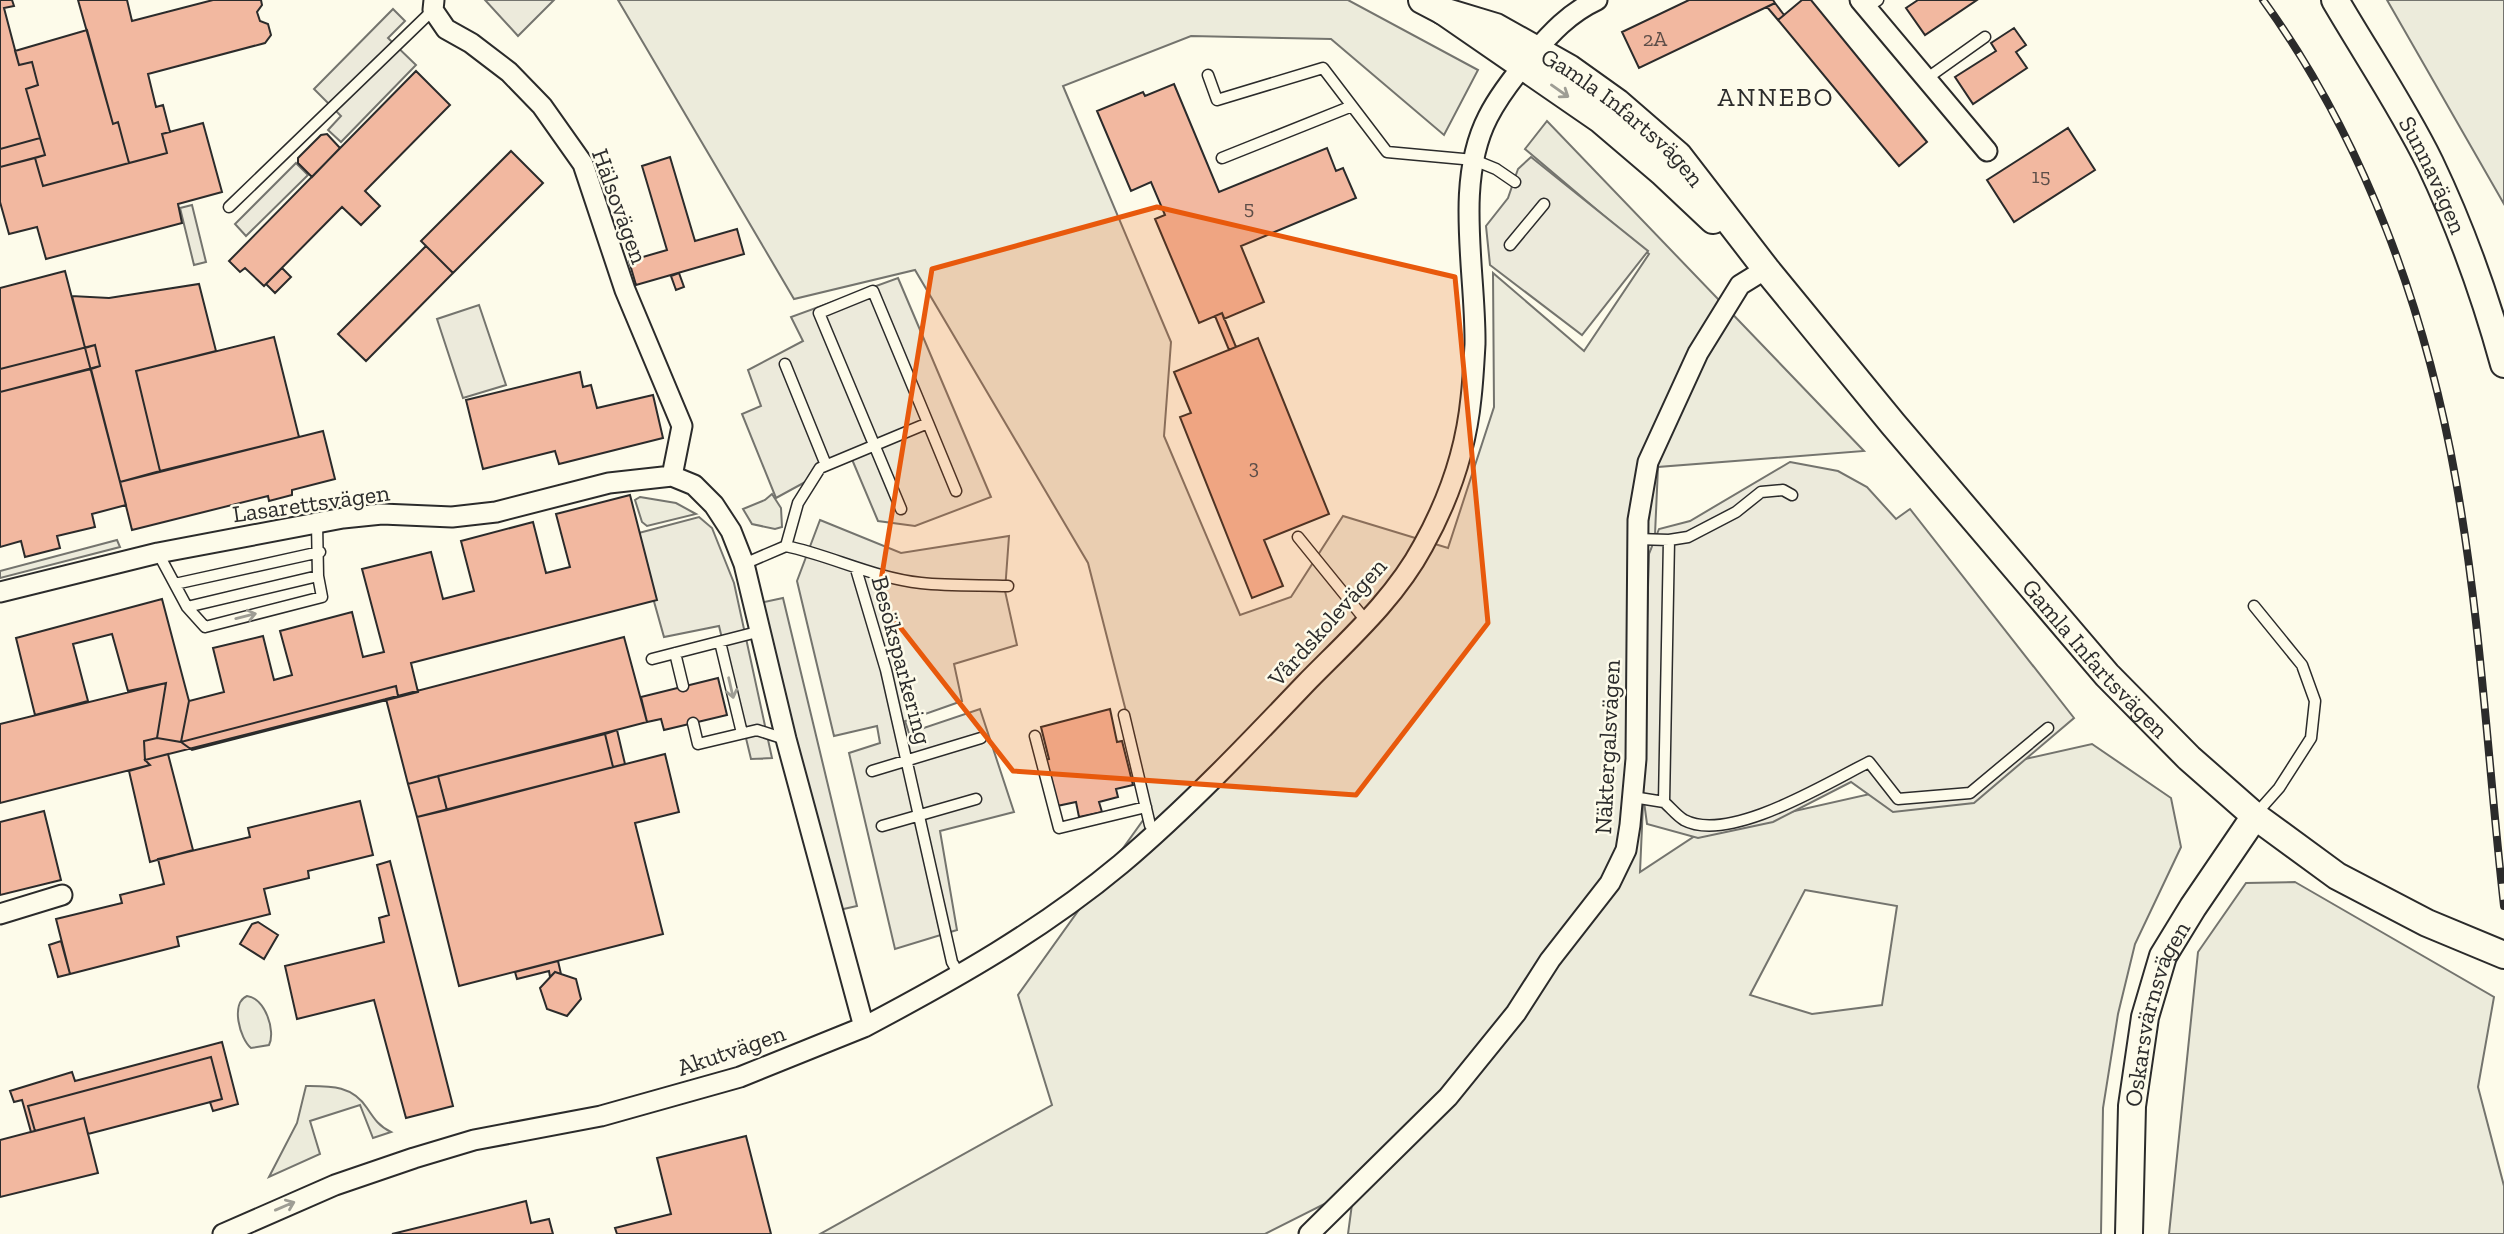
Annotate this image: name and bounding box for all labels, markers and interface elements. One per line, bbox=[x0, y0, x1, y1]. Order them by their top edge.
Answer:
house number: 2A bbox=[1643, 26, 1668, 51]
street label: Gamla Infartsvägen bbox=[1536, 41, 1711, 192]
district label: ANNEBO bbox=[1717, 81, 1835, 113]
one-way arrow bbox=[1550, 84, 1569, 98]
street label: Sunnavägen bbox=[2393, 111, 2474, 238]
street label: Hälsovägen bbox=[586, 145, 654, 268]
house number: 15 bbox=[2032, 163, 2050, 188]
house number: 5 bbox=[1244, 195, 1254, 220]
house number: 3 bbox=[1249, 454, 1259, 479]
street label: Lasarettsvägen bbox=[231, 478, 392, 528]
street label: Vårdskolevägen bbox=[1261, 552, 1392, 693]
street label: Besöksparkering bbox=[866, 573, 938, 747]
street label: Gamla Infartsvägen bbox=[2017, 573, 2175, 744]
one-way arrow bbox=[234, 609, 257, 622]
street label: Näktergalsvägen bbox=[1588, 659, 1626, 835]
one-way arrow bbox=[725, 676, 738, 698]
street label: Oskarsvärnsvägen bbox=[2118, 915, 2196, 1109]
street label: Akutvägen bbox=[673, 1018, 789, 1082]
one-way arrow bbox=[274, 1199, 295, 1212]

